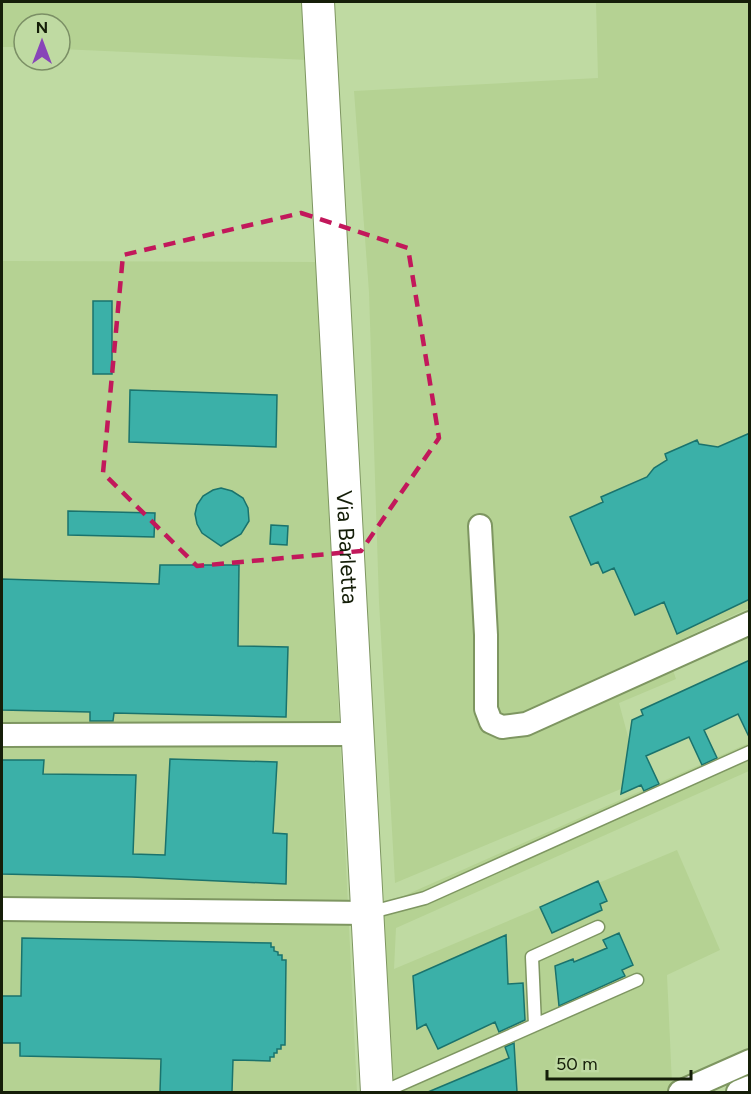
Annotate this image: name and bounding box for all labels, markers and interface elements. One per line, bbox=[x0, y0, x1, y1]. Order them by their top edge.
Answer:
north arrow bbox=[12, 12, 72, 72]
text: N bbox=[36, 18, 48, 37]
street label: Via Barletta bbox=[330, 490, 364, 605]
scale bar bbox=[547, 1043, 691, 1081]
text: 50 m bbox=[556, 1053, 598, 1075]

